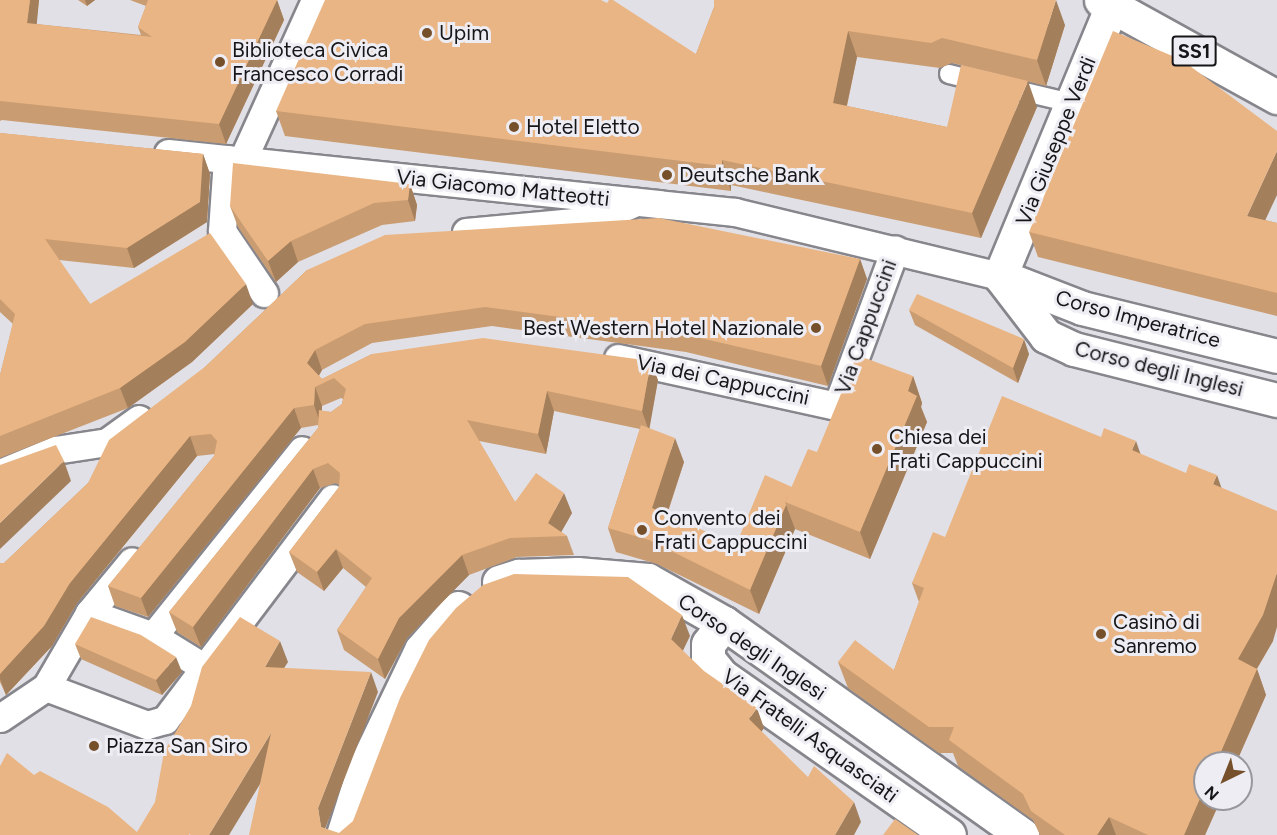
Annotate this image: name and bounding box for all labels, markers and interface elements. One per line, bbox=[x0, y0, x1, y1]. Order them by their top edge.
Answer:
place label: Upim bbox=[439, 20, 489, 46]
marker: Upim bbox=[420, 26, 434, 40]
road number: SS1 bbox=[1172, 34, 1216, 68]
place label: Biblioteca Civica Francesco Corradi bbox=[232, 37, 403, 87]
street label: Via Giuseppe Verdi bbox=[1011, 53, 1101, 229]
marker: Biblioteca Civica Francesco Corradi bbox=[213, 55, 227, 69]
place label: Hotel Eletto bbox=[526, 114, 640, 140]
marker: Hotel Eletto bbox=[507, 120, 521, 134]
place label: Deutsche Bank bbox=[679, 162, 820, 188]
street label: Via Giacomo Matteotti bbox=[395, 164, 611, 212]
marker: Deutsche Bank bbox=[660, 168, 674, 182]
street label: Via Cappuccini bbox=[830, 256, 902, 398]
street label: Corso Imperatrice bbox=[1053, 285, 1223, 353]
place label: Best Western Hotel Nazionale bbox=[523, 315, 804, 341]
marker: Best Western Hotel Nazionale bbox=[809, 321, 823, 335]
street label: Corso degli Inglesi bbox=[1072, 336, 1246, 402]
street label: Via dei Cappuccini bbox=[634, 349, 812, 411]
place label: Chiesa dei Frati Cappuccini bbox=[889, 424, 1043, 474]
marker: Chiesa dei Frati Cappuccini bbox=[870, 442, 884, 456]
place label: Convento dei Frati Cappuccini bbox=[654, 505, 808, 555]
marker: Convento dei Frati Cappuccini bbox=[635, 523, 649, 537]
street label: Corso degli Inglesi bbox=[673, 588, 831, 706]
place label: Casinò di Sanremo bbox=[1113, 609, 1200, 659]
marker: Casinò di Sanremo bbox=[1094, 627, 1108, 641]
street label: Via Fratelli Asquasciati bbox=[717, 664, 903, 808]
place label: Piazza San Siro bbox=[106, 733, 248, 759]
marker: Piazza San Siro bbox=[87, 739, 101, 753]
north arrow bbox=[1193, 751, 1253, 811]
text: N bbox=[1201, 782, 1223, 804]

